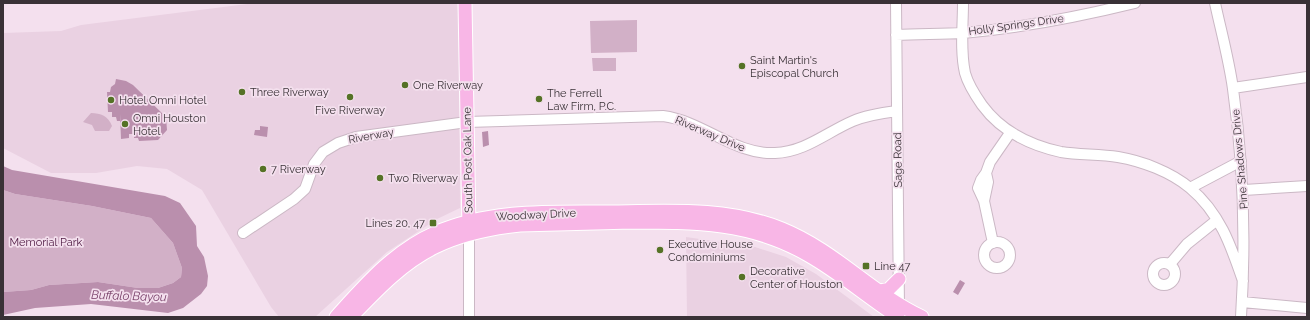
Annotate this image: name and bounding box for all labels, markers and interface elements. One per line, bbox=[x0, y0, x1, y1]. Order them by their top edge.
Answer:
street label: Holly Springs Drive bbox=[967, 12, 1065, 38]
place label: Saint Martin's Episcopal Church bbox=[750, 54, 839, 80]
marker: Saint Martin's Episcopal Church bbox=[737, 61, 747, 71]
place label: One Riverway bbox=[413, 79, 483, 92]
marker: One Riverway bbox=[400, 80, 410, 90]
place label: Three Riverway bbox=[250, 86, 329, 99]
marker: Three Riverway bbox=[237, 87, 247, 97]
place label: The Ferrell Law Firm, P.C. bbox=[547, 87, 616, 113]
marker: Five Riverway bbox=[345, 92, 355, 102]
place label: Hotel Omni Hotel bbox=[119, 94, 206, 107]
marker: The Ferrell Law Firm, P.C. bbox=[534, 94, 544, 104]
marker: Hotel Omni Hotel bbox=[106, 95, 116, 105]
place label: Five Riverway bbox=[315, 104, 385, 117]
street label: South Post Oak Lane bbox=[461, 106, 475, 213]
street label: Pine Shadows Drive bbox=[1229, 108, 1251, 210]
place label: Omni Houston Hotel bbox=[133, 112, 206, 138]
street label: Riverway Drive bbox=[673, 113, 747, 155]
marker: Omni Houston Hotel bbox=[120, 119, 130, 129]
street label: Riverway bbox=[347, 126, 395, 146]
street label: Sage Road bbox=[891, 132, 905, 188]
place label: 7 Riverway bbox=[271, 163, 326, 176]
marker: 7 Riverway bbox=[258, 164, 268, 174]
place label: Two Riverway bbox=[388, 172, 458, 185]
marker: Two Riverway bbox=[375, 173, 385, 183]
street label: Woodway Drive bbox=[496, 206, 577, 224]
place label: Lines 20, 47 bbox=[366, 217, 425, 230]
marker: Lines 20, 47 bbox=[428, 218, 438, 228]
park label: Memorial Park bbox=[10, 236, 83, 249]
place label: Executive House Condominiums bbox=[668, 238, 753, 264]
marker: Executive House Condominiums bbox=[655, 245, 665, 255]
place label: Line 47 bbox=[874, 260, 910, 273]
marker: Line 47 bbox=[861, 261, 871, 271]
place label: Decorative Center of Houston bbox=[750, 265, 842, 291]
marker: Decorative Center of Houston bbox=[737, 272, 747, 282]
water label: Buffalo Bayou bbox=[91, 288, 167, 304]

